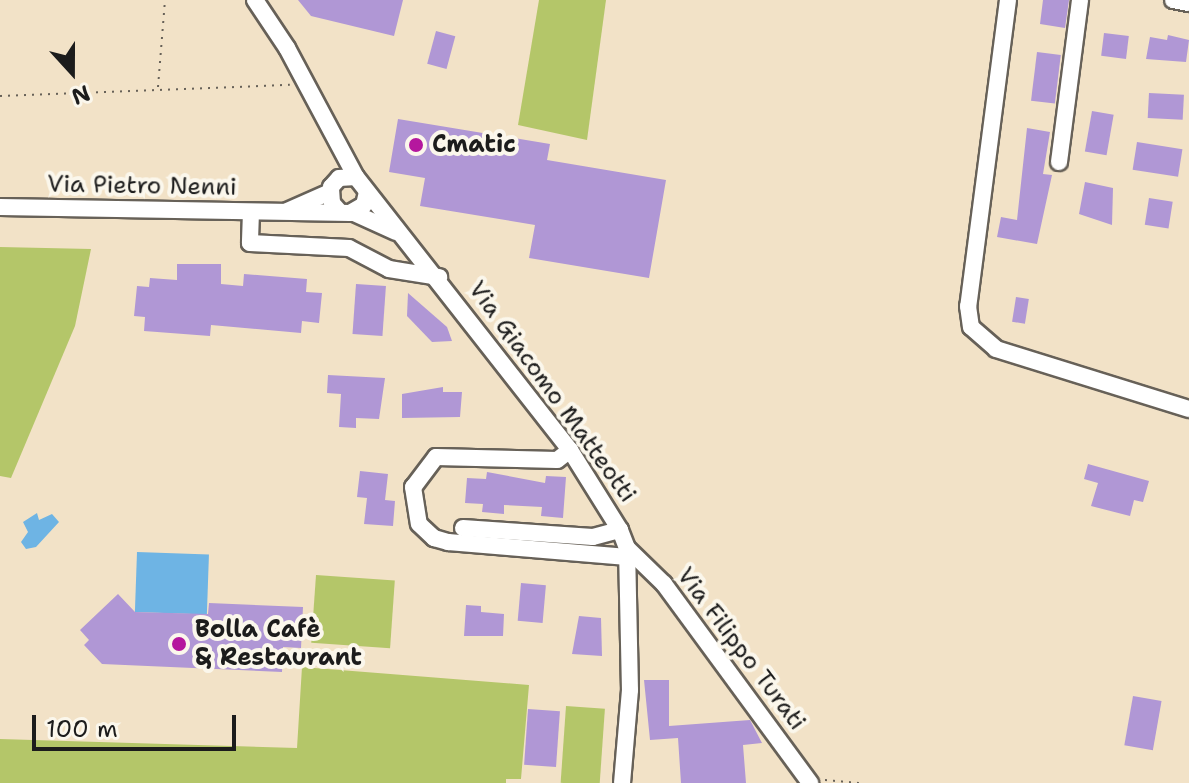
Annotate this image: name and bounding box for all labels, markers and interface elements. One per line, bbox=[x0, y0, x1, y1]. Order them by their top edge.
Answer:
north arrow bbox=[32, 32, 112, 112]
text: N bbox=[67, 78, 94, 112]
place label: Cmatic bbox=[432, 131, 516, 159]
marker: Cmatic bbox=[407, 136, 425, 154]
street label: Via Pietro Nenni bbox=[47, 170, 237, 202]
street label: Via Giacomo Matteotti bbox=[462, 276, 642, 508]
street label: Via Filippo Turati bbox=[670, 562, 812, 736]
place label: Bolla Cafè & Restaurant bbox=[195, 616, 362, 672]
marker: Bolla Cafè & Restaurant bbox=[170, 635, 188, 653]
scale bar bbox=[36, 699, 240, 749]
text: 100 m bbox=[46, 713, 118, 745]

